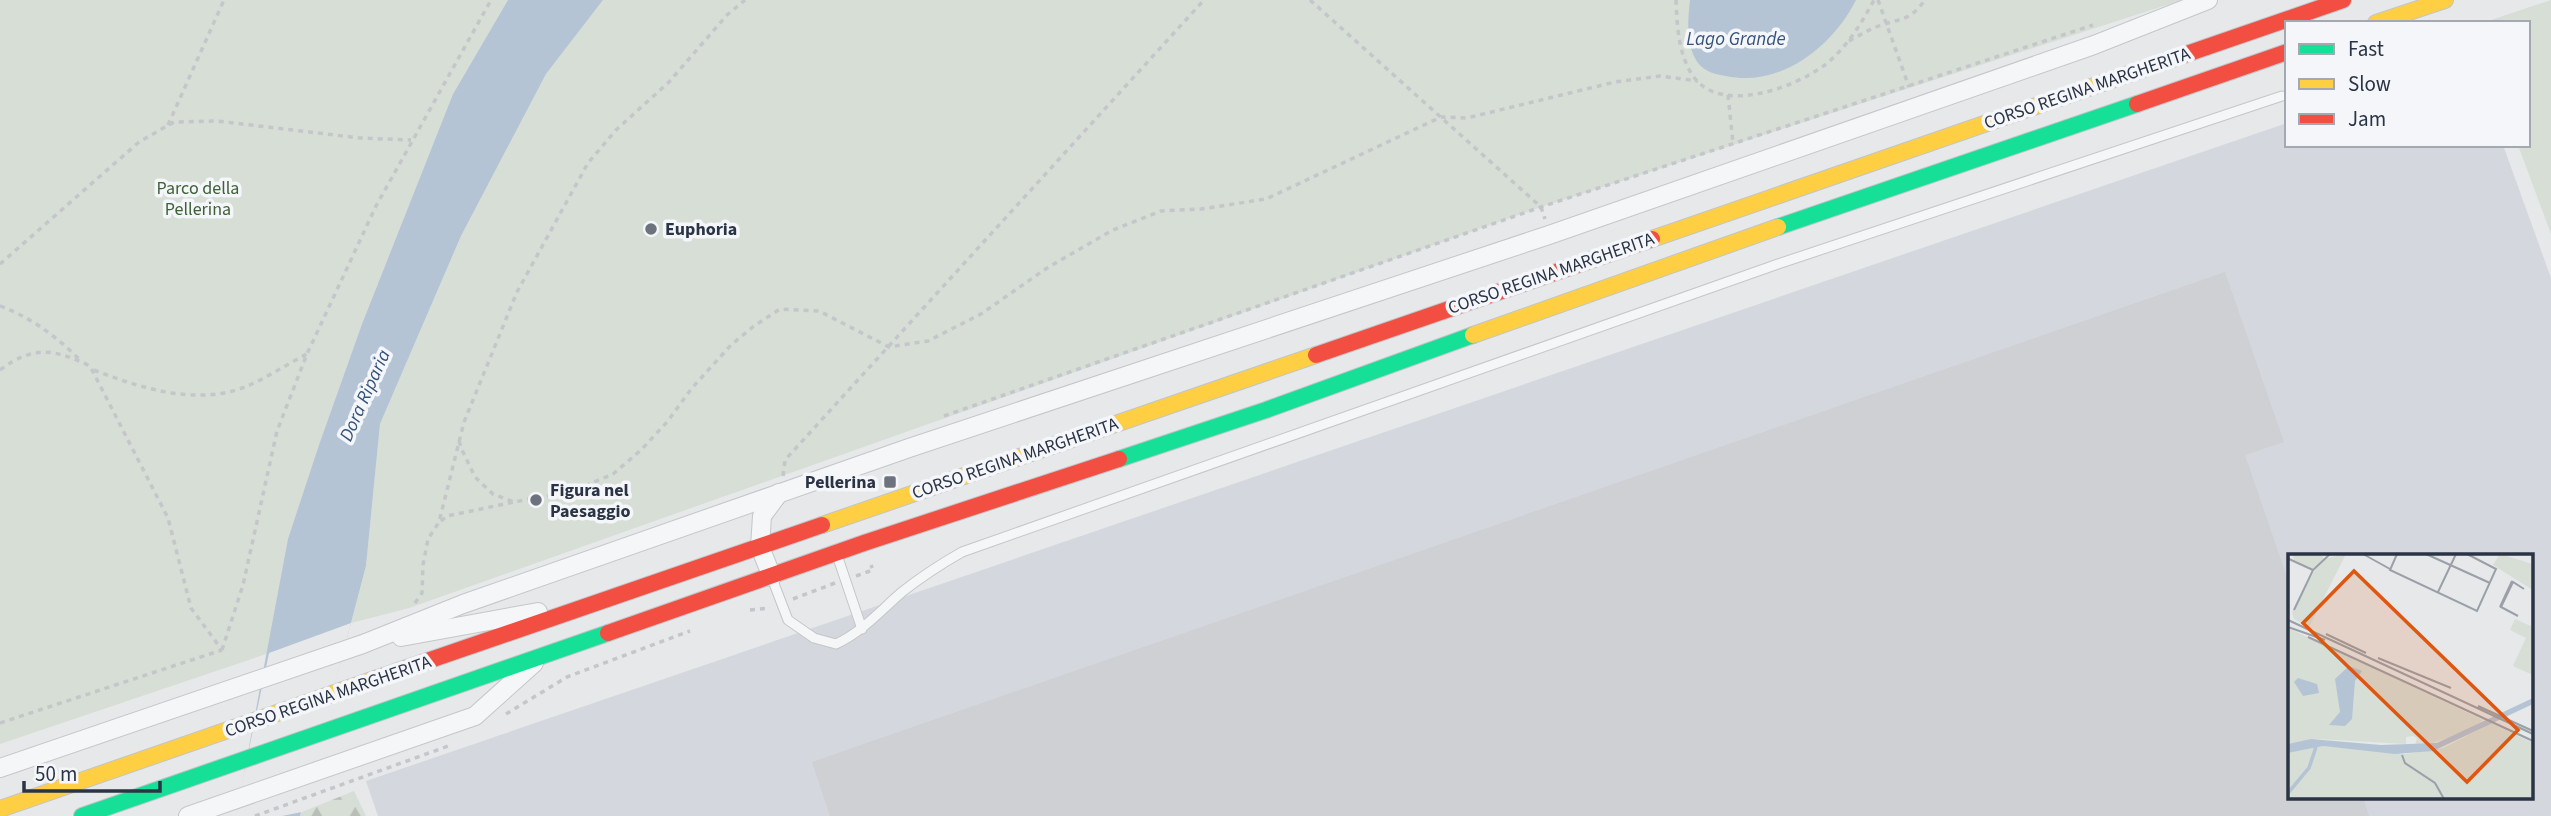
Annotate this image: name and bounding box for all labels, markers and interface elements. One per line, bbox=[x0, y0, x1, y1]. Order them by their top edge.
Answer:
legend bbox=[2285, 21, 2530, 147]
water label: Lago Grande bbox=[1686, 26, 1786, 53]
text: Fast bbox=[2348, 34, 2384, 64]
street label: CORSO REGINA MARGHERITA bbox=[1981, 41, 2194, 136]
text: Slow bbox=[2348, 69, 2391, 99]
text: Jam bbox=[2348, 104, 2386, 134]
park label: Parco della Pellerina bbox=[157, 176, 239, 222]
place label: Euphoria bbox=[665, 217, 737, 242]
marker: Euphoria bbox=[643, 221, 659, 237]
street label: CORSO REGINA MARGHERITA bbox=[1445, 226, 1658, 321]
water label: Dora Riparia bbox=[333, 345, 398, 446]
street label: CORSO REGINA MARGHERITA bbox=[909, 411, 1122, 506]
place label: Pellerina bbox=[805, 470, 876, 495]
marker: Pellerina bbox=[882, 474, 898, 490]
place label: Figura nel Paesaggio bbox=[550, 478, 631, 524]
marker: Figura nel Paesaggio bbox=[528, 492, 544, 508]
inset map bbox=[2288, 554, 2534, 798]
street label: CORSO REGINA MARGHERITA bbox=[222, 649, 435, 744]
scale bar bbox=[24, 750, 161, 794]
text: 50 m bbox=[35, 759, 77, 789]

